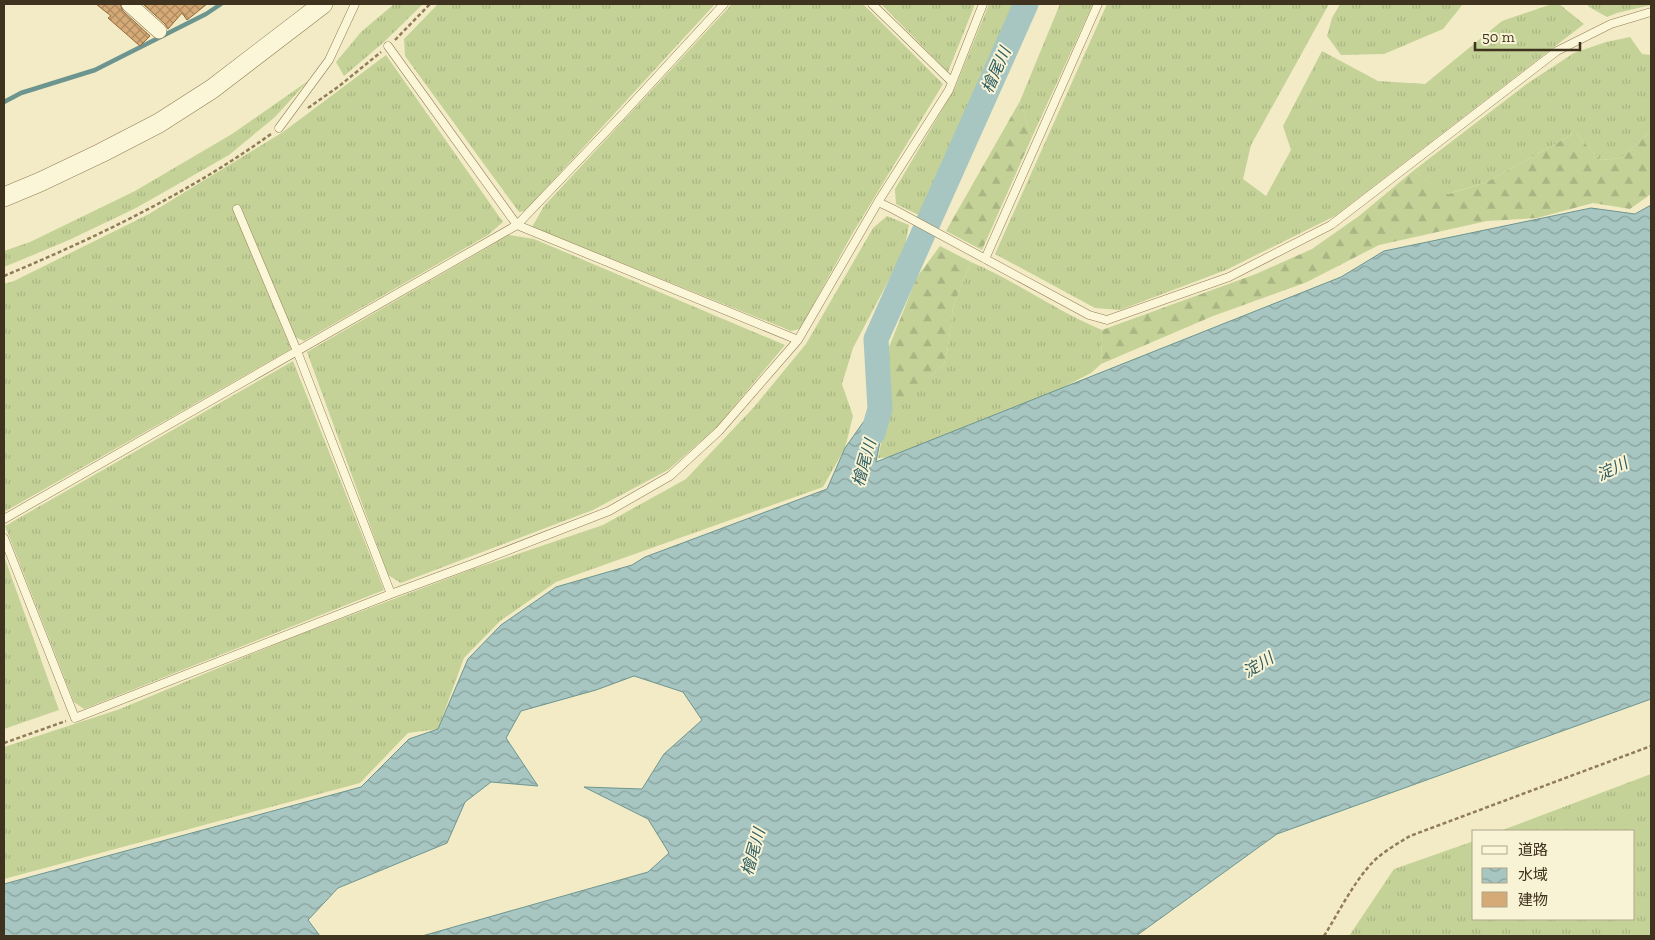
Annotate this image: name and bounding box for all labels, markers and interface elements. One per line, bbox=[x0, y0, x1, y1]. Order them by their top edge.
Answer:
scale bar bbox=[1475, 20, 1580, 52]
text: 50 m bbox=[1482, 28, 1515, 46]
water label: 檜尾川 bbox=[978, 42, 1015, 96]
water label: 檜尾川 bbox=[848, 435, 880, 489]
water label: 淀川 bbox=[1593, 453, 1632, 485]
water label: 淀川 bbox=[1239, 647, 1278, 682]
water label: 檜尾川 bbox=[737, 824, 769, 878]
legend bbox=[1472, 830, 1635, 920]
text: 道路 bbox=[1518, 841, 1548, 859]
text: 水域 bbox=[1518, 866, 1548, 884]
text: 建物 bbox=[1518, 891, 1548, 909]

